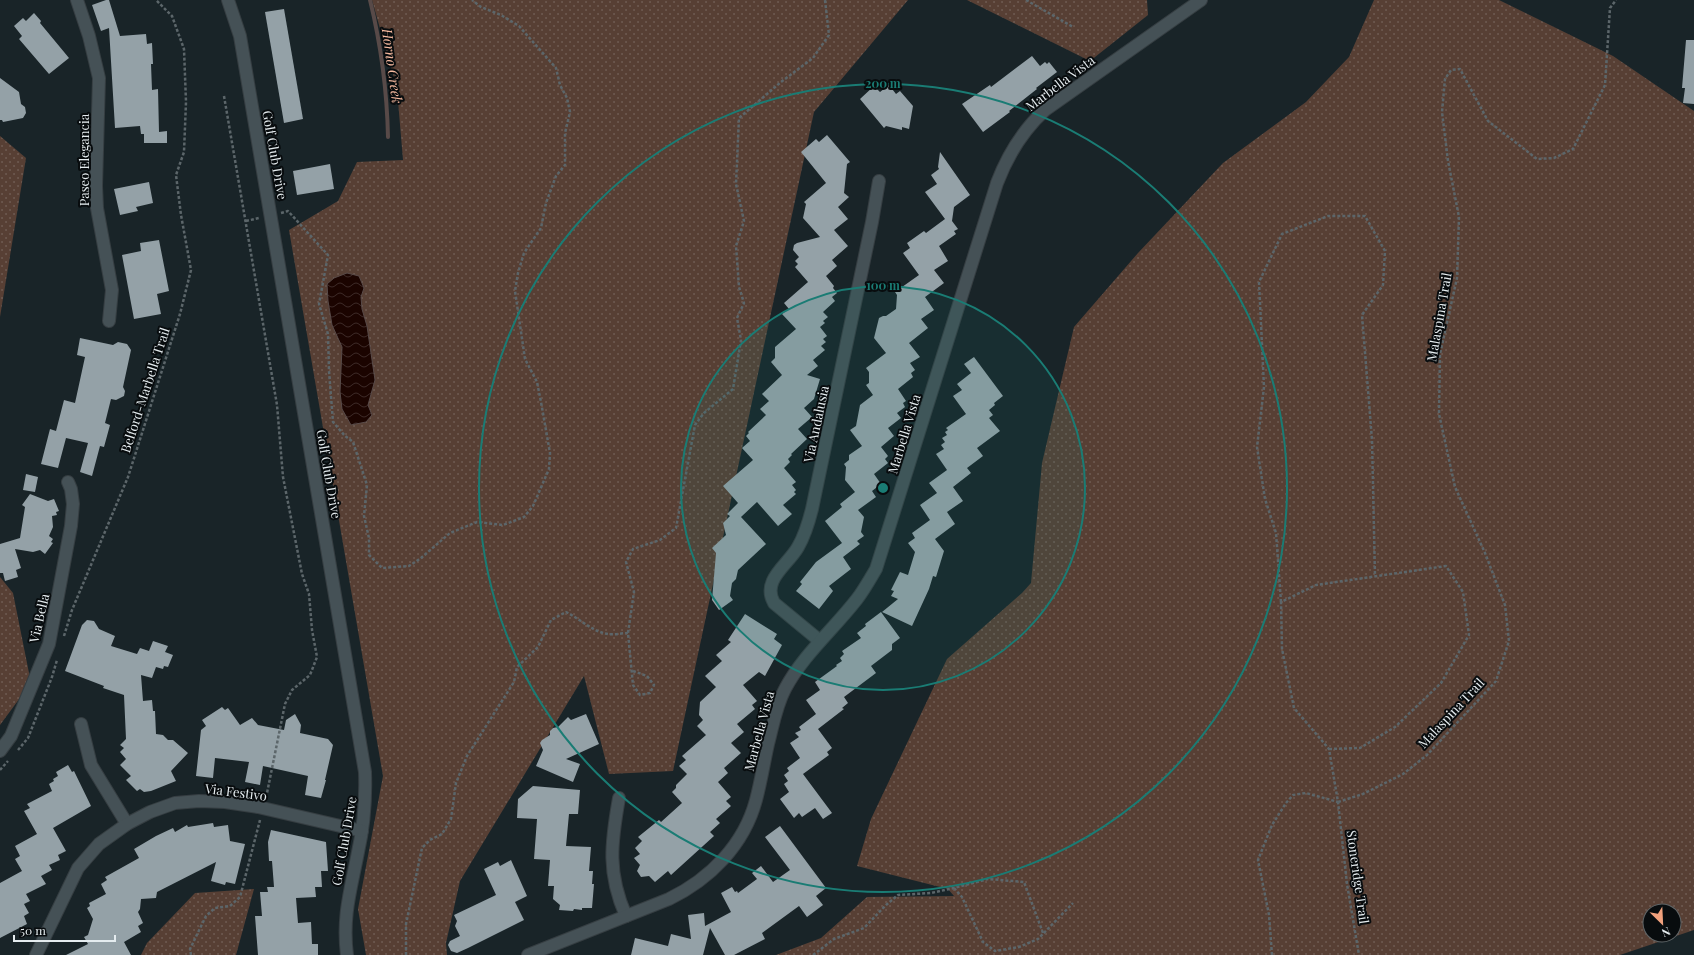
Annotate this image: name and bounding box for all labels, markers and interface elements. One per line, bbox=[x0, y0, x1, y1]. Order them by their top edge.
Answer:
water label: Horno Creek bbox=[378, 26, 407, 105]
street label: Marbella Vista bbox=[1022, 51, 1098, 114]
text: 200 m bbox=[865, 75, 901, 91]
street label: Golf Club Drive bbox=[259, 109, 292, 201]
street label: Paseo Elegancia bbox=[75, 113, 92, 206]
street label: Malaspina Trail bbox=[1422, 271, 1455, 363]
text: 100 m bbox=[866, 277, 900, 293]
street label: Belford-Marbella Trail bbox=[116, 325, 173, 455]
street label: Via Andalusia bbox=[799, 383, 832, 465]
street label: Marbella Vista bbox=[883, 392, 924, 476]
street label: Golf Club Drive bbox=[313, 428, 346, 520]
centre of rings bbox=[876, 481, 890, 495]
street label: Via Bella bbox=[24, 591, 53, 645]
street label: Malaspina Trail bbox=[1414, 674, 1488, 751]
street label: Marbella Vista bbox=[740, 688, 778, 773]
street label: Via Festivo bbox=[203, 779, 268, 804]
street label: Golf Club Drive bbox=[327, 795, 360, 887]
street label: Stoneridge Trail bbox=[1344, 829, 1374, 925]
north arrow bbox=[1642, 903, 1682, 943]
scale bar bbox=[14, 917, 115, 943]
text: 50 m bbox=[20, 922, 46, 938]
text: N bbox=[1660, 924, 1673, 941]

